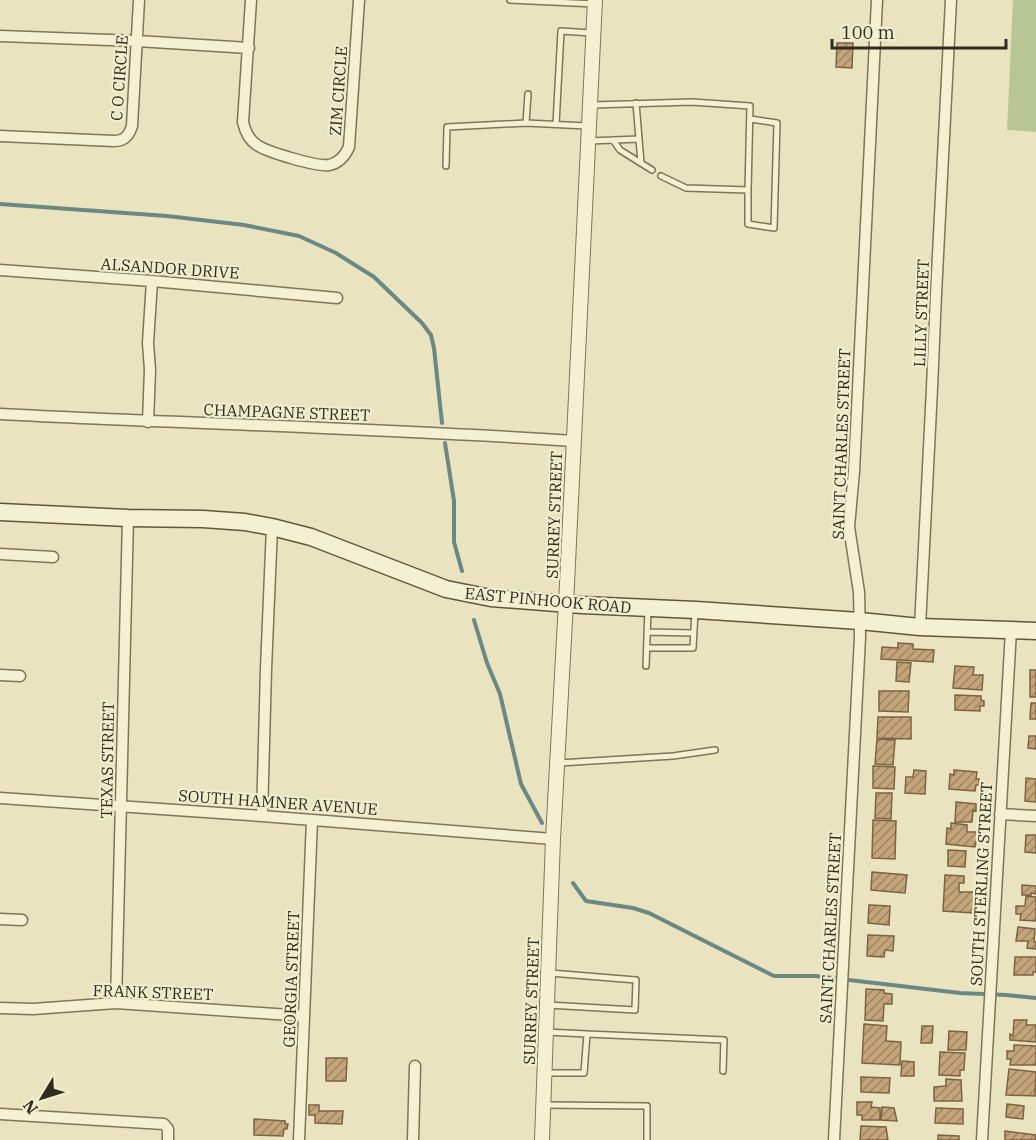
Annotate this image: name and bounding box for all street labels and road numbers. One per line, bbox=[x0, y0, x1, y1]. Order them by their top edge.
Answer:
street label: C O CIRCLE bbox=[106, 34, 132, 122]
street label: ZIM CIRCLE bbox=[325, 45, 351, 137]
street label: ALSANDOR DRIVE bbox=[100, 253, 240, 283]
street label: LILLY STREET bbox=[909, 259, 933, 367]
street label: SAINT CHARLES STREET bbox=[828, 348, 854, 540]
street label: CHAMPAGNE STREET bbox=[203, 399, 371, 425]
street label: SURREY STREET bbox=[542, 451, 566, 579]
street label: EAST PINHOOK ROAD bbox=[464, 583, 632, 617]
street label: TEXAS STREET bbox=[96, 701, 118, 819]
street label: SOUTH STERLING STREET bbox=[966, 782, 996, 986]
street label: SOUTH HAMNER AVENUE bbox=[178, 785, 378, 819]
street label: SAINT CHARLES STREET bbox=[815, 832, 845, 1024]
street label: GEORGIA STREET bbox=[279, 910, 303, 1048]
street label: SURREY STREET bbox=[519, 937, 543, 1065]
street label: FRANK STREET bbox=[92, 980, 214, 1004]

